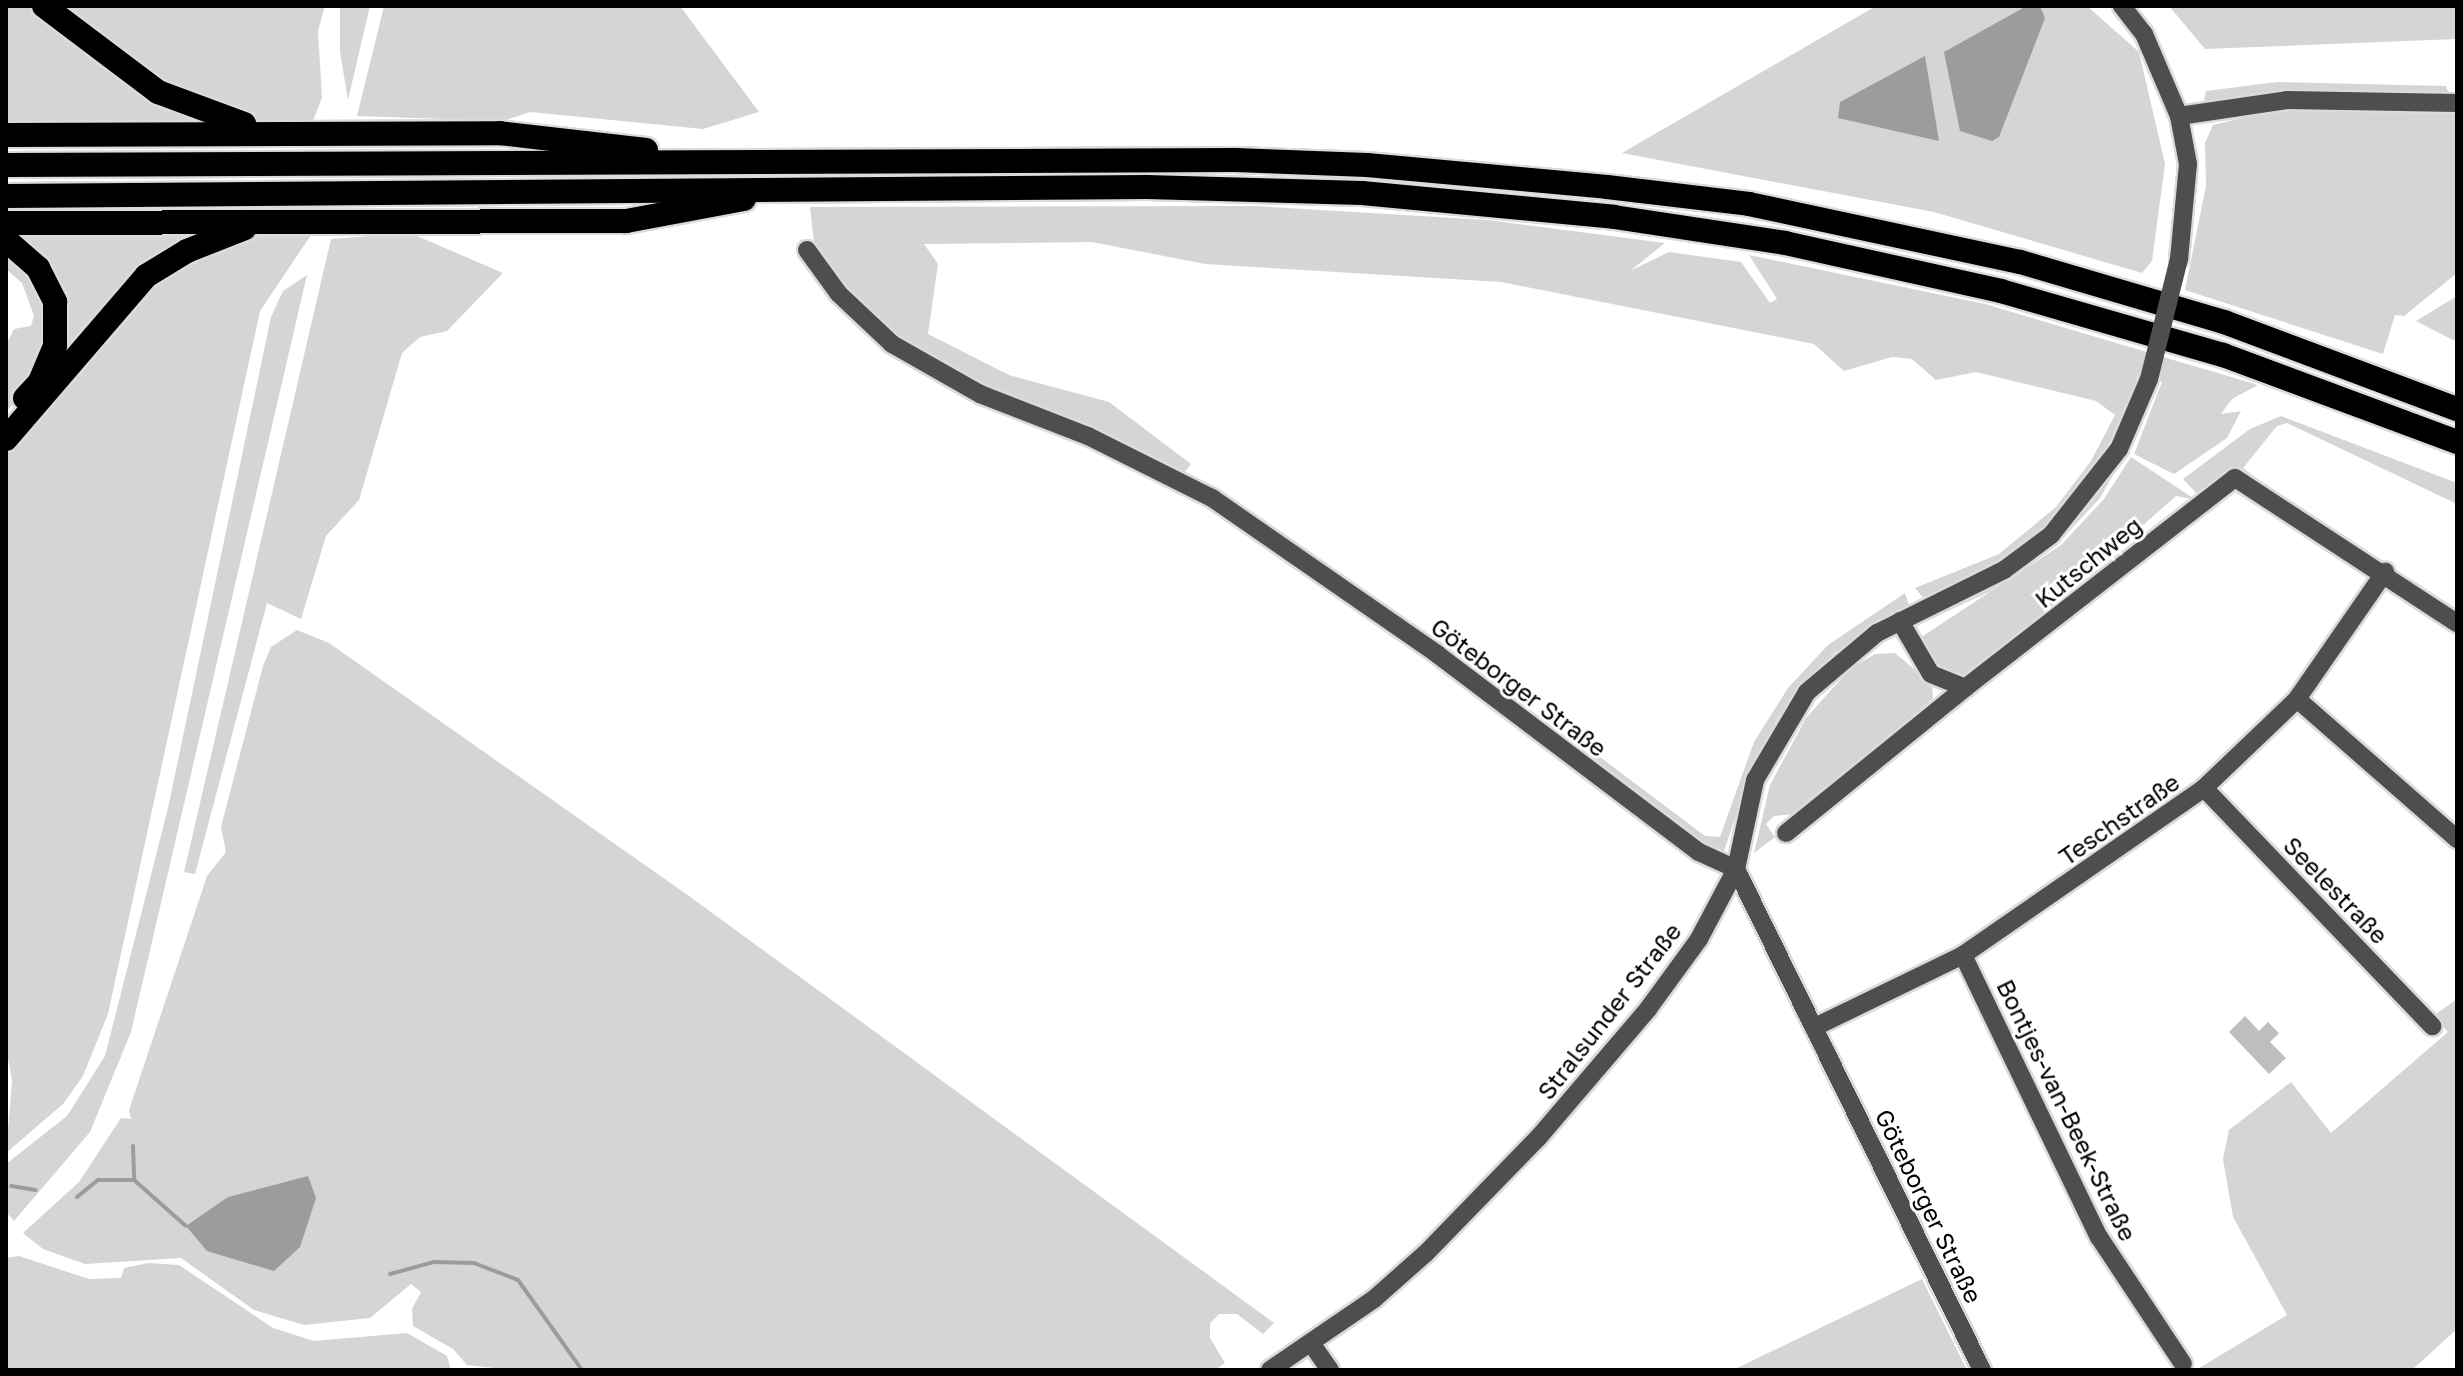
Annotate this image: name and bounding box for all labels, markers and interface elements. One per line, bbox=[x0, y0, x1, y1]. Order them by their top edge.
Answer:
street label: Kutschweg bbox=[2029, 510, 2147, 614]
street label: Göteborger Straße bbox=[1426, 612, 1612, 762]
street label: Teschstraße bbox=[2053, 767, 2185, 871]
street label: Seelestraße bbox=[2278, 831, 2394, 949]
street label: Stralsunder Straße bbox=[1531, 917, 1687, 1105]
street label: Bontjes-van-Beek-Straße bbox=[1991, 975, 2143, 1245]
street label: Göteborger Straße bbox=[1870, 1104, 1988, 1308]

